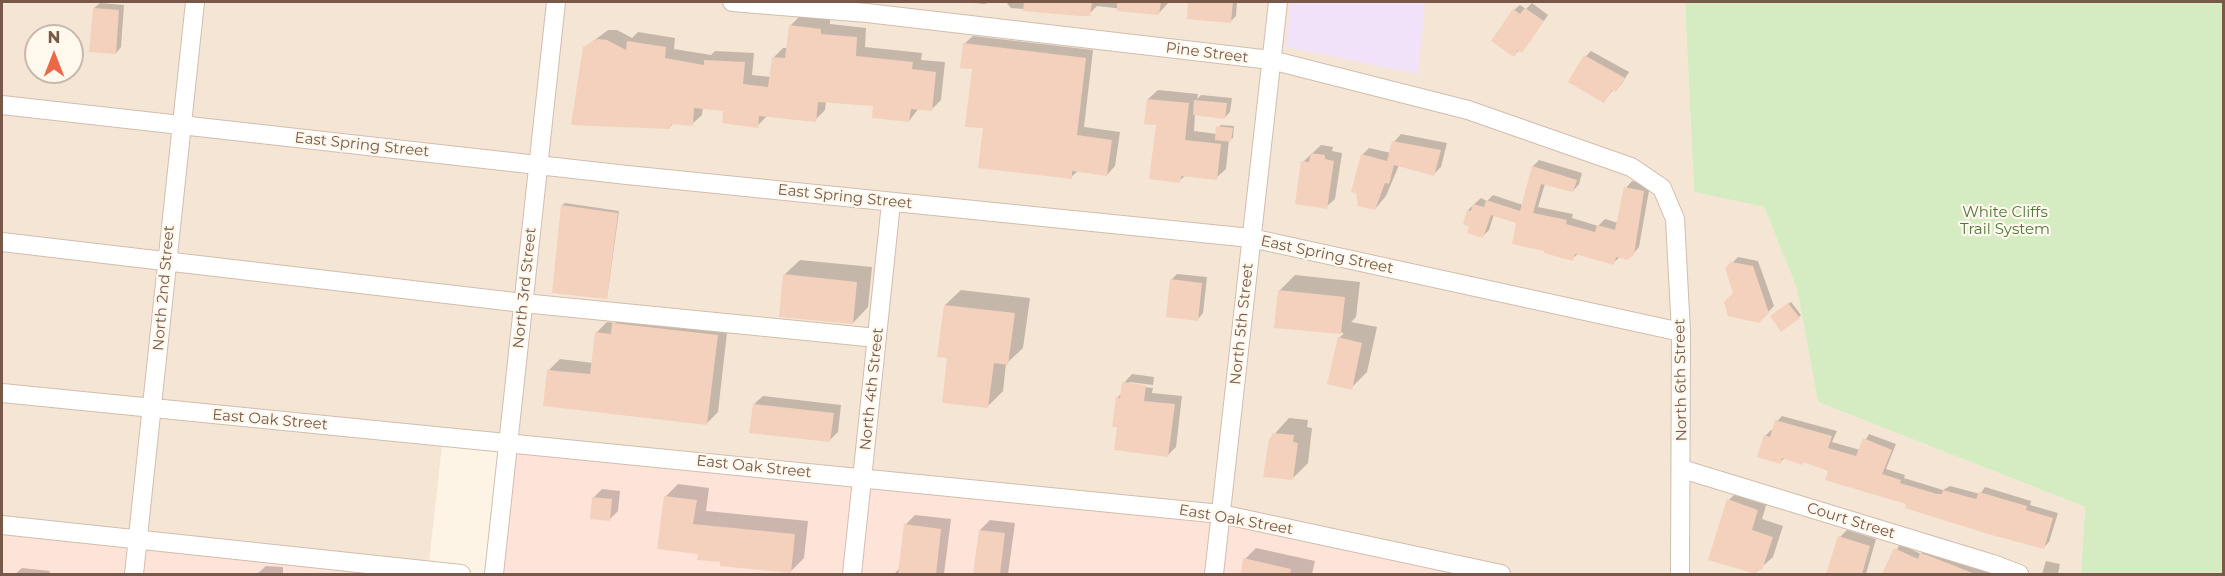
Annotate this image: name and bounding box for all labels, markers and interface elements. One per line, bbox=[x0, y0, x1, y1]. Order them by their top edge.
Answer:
north arrow bbox=[24, 24, 84, 84]
text: N bbox=[48, 28, 60, 47]
street label: Pine Street bbox=[1165, 39, 1249, 67]
street label: East Spring Street bbox=[294, 129, 430, 161]
street label: East Spring Street bbox=[777, 181, 913, 213]
park label: White Cliffs Trail System bbox=[1960, 204, 2050, 239]
street label: North 2nd Street bbox=[150, 224, 178, 352]
street label: North 3rd Street bbox=[510, 227, 540, 349]
street label: East Spring Street bbox=[1259, 232, 1395, 278]
street label: North 5th Street bbox=[1227, 262, 1257, 386]
street label: North 6th Street bbox=[1671, 319, 1691, 441]
street label: North 4th Street bbox=[857, 327, 887, 451]
street label: East Oak Street bbox=[212, 406, 328, 434]
street label: East Oak Street bbox=[695, 452, 813, 482]
street label: Court Street bbox=[1805, 499, 1897, 543]
street label: East Oak Street bbox=[1177, 501, 1295, 539]

